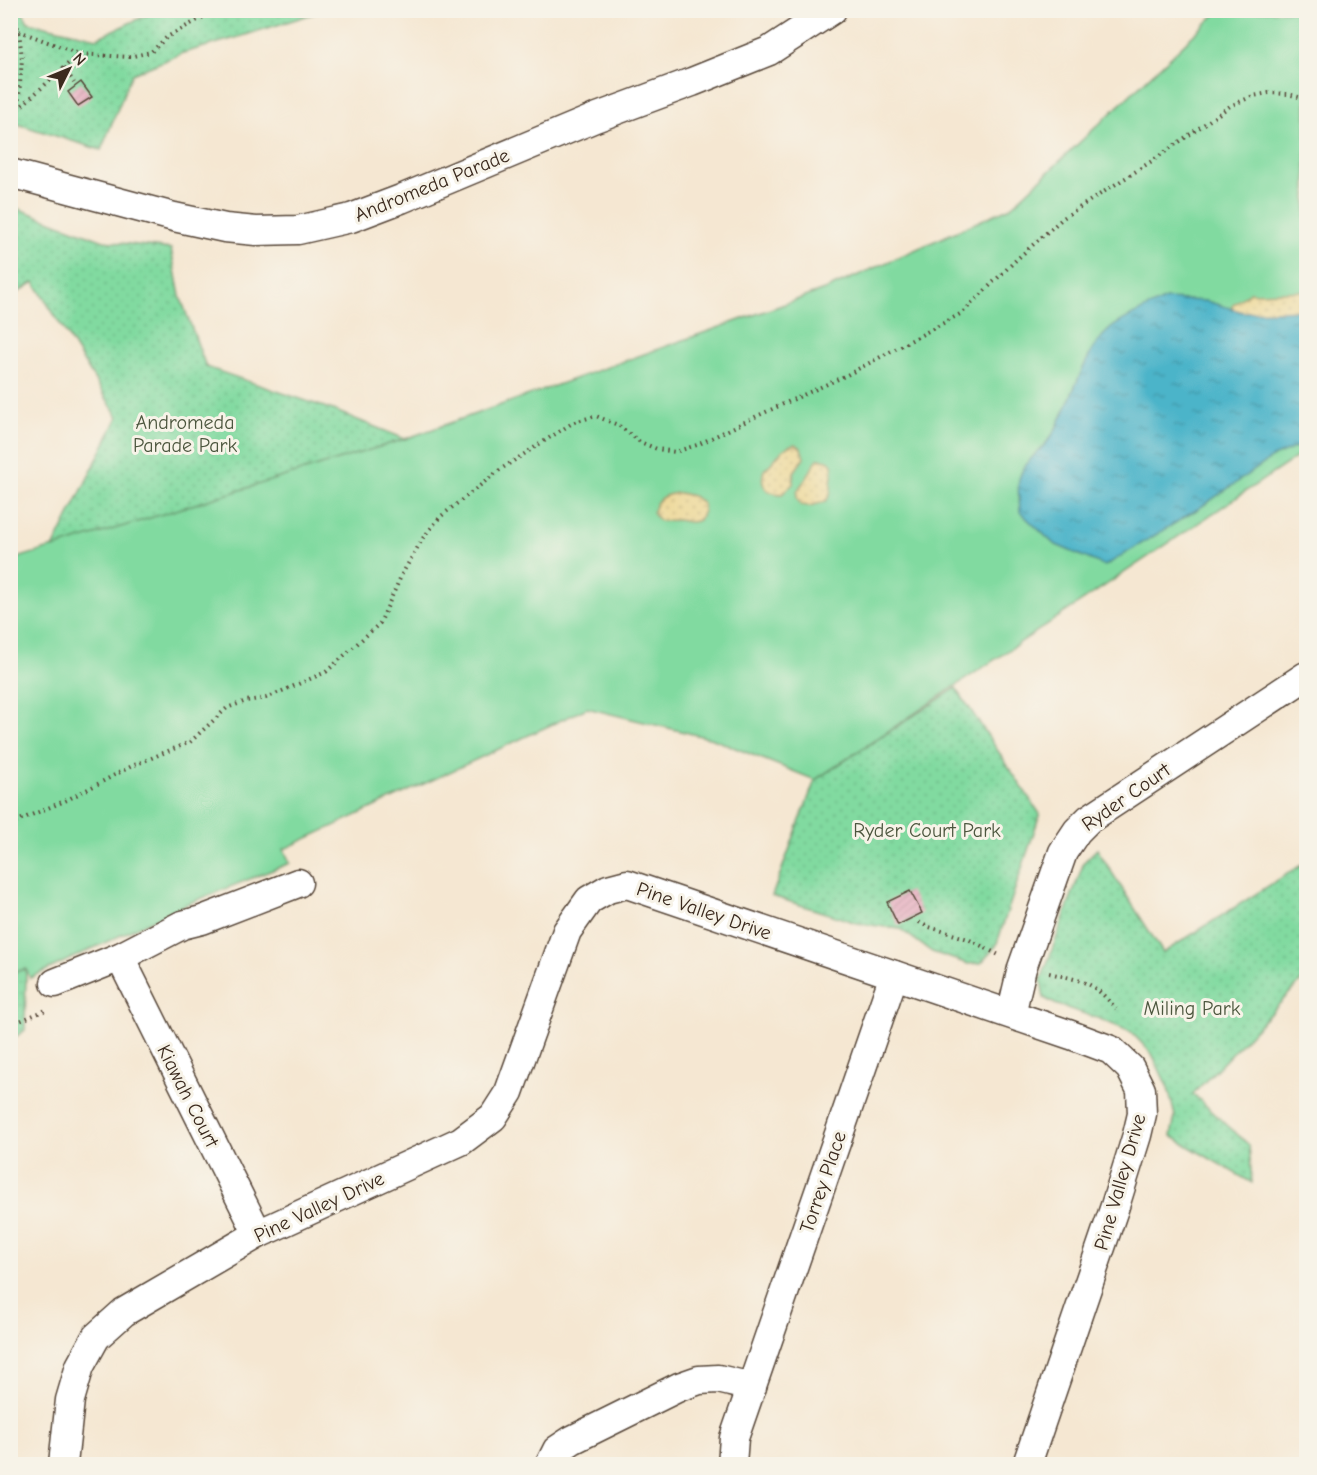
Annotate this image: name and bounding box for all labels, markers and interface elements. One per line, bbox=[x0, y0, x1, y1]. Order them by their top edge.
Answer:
north arrow bbox=[39, 39, 99, 99]
text: N bbox=[69, 49, 89, 69]
street label: Andromeda Parade bbox=[351, 143, 513, 227]
park label: Andromeda Parade Park bbox=[133, 411, 237, 457]
street label: Ryder Court bbox=[1077, 757, 1176, 836]
park label: Ryder Court Park bbox=[853, 819, 1001, 842]
street label: Pine Valley Drive bbox=[634, 877, 774, 945]
park label: Miling Park bbox=[1144, 997, 1241, 1020]
street label: Kiawah Court bbox=[152, 1041, 224, 1152]
street label: Pine Valley Drive bbox=[1090, 1111, 1150, 1253]
street label: Torrey Place bbox=[795, 1128, 851, 1236]
street label: Pine Valley Drive bbox=[250, 1167, 388, 1247]

